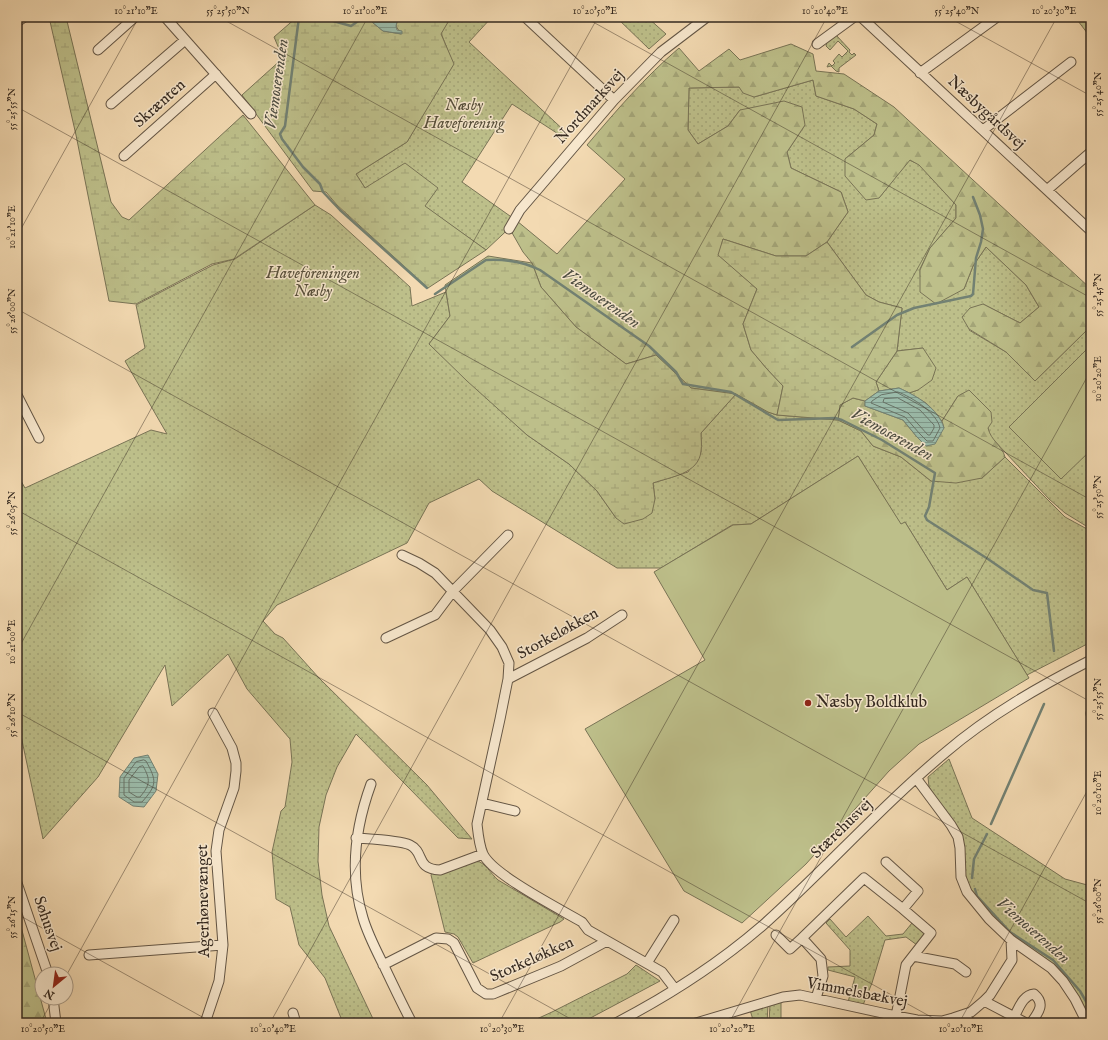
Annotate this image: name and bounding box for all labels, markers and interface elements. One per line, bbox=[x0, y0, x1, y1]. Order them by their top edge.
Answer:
text: 10°21'10"E bbox=[114, 5, 158, 18]
text: 55°25'50"N bbox=[206, 5, 250, 18]
text: 10°21'00"E bbox=[343, 5, 387, 18]
text: 10°20'50"E bbox=[573, 5, 617, 18]
text: 10°20'40"E bbox=[802, 5, 848, 18]
text: 55°25'40"N bbox=[935, 5, 980, 18]
text: 10°20'30"E bbox=[1032, 5, 1076, 18]
water label: Viemoserenden bbox=[260, 38, 294, 130]
street label: Nordmarksvej bbox=[551, 65, 629, 149]
text: 55°25'40"N bbox=[1092, 71, 1105, 116]
street label: Næsbygårdsvej bbox=[943, 72, 1029, 154]
street label: Skrænten bbox=[130, 75, 190, 133]
text: 55°25'55"N bbox=[6, 87, 19, 130]
park label: Næsby Haveforening bbox=[423, 96, 505, 134]
text: 10°21'10"E bbox=[6, 205, 19, 249]
park label: Haveforeningen Næsby bbox=[265, 264, 360, 302]
water label: Viemoserenden bbox=[558, 264, 644, 334]
text: 55°25'45"N bbox=[1092, 273, 1105, 317]
text: 55°26'00"N bbox=[6, 288, 19, 334]
text: 10°20'20"E bbox=[1092, 356, 1105, 402]
water label: Viemoserenden bbox=[847, 404, 937, 466]
text: 55°25'50"N bbox=[1092, 475, 1105, 519]
text: 55°26'05"N bbox=[6, 491, 19, 535]
street label: Storkeløkken bbox=[514, 603, 602, 664]
text: 10°21'00"E bbox=[6, 620, 19, 664]
text: 55°25'55"N bbox=[1092, 677, 1105, 720]
text: 55°26'10"N bbox=[6, 693, 19, 737]
place label: Næsby Boldklub bbox=[816, 693, 927, 713]
marker: Næsby Boldklub bbox=[803, 698, 813, 708]
text: 10°20'10"E bbox=[1092, 771, 1105, 815]
street label: Stærehusvej bbox=[807, 795, 877, 863]
street label: Agerhønevænget bbox=[193, 844, 215, 959]
text: 55°26'00"N bbox=[1092, 878, 1105, 924]
water label: Viemoserenden bbox=[992, 893, 1074, 969]
street label: Søhusvej bbox=[28, 894, 66, 954]
text: 55°26'15"N bbox=[6, 895, 19, 939]
street label: Storkeløkken bbox=[487, 932, 577, 987]
north arrow bbox=[34, 966, 74, 1006]
street label: Vimmelsbækvej bbox=[804, 973, 909, 1013]
text: N bbox=[42, 985, 58, 1003]
text: 10°20'50"E bbox=[21, 1023, 65, 1036]
text: 10°20'40"E bbox=[250, 1023, 296, 1036]
text: 10°20'30"E bbox=[480, 1023, 524, 1036]
text: 10°20'20"E bbox=[709, 1023, 755, 1036]
text: 10°20'10"E bbox=[939, 1023, 983, 1036]

